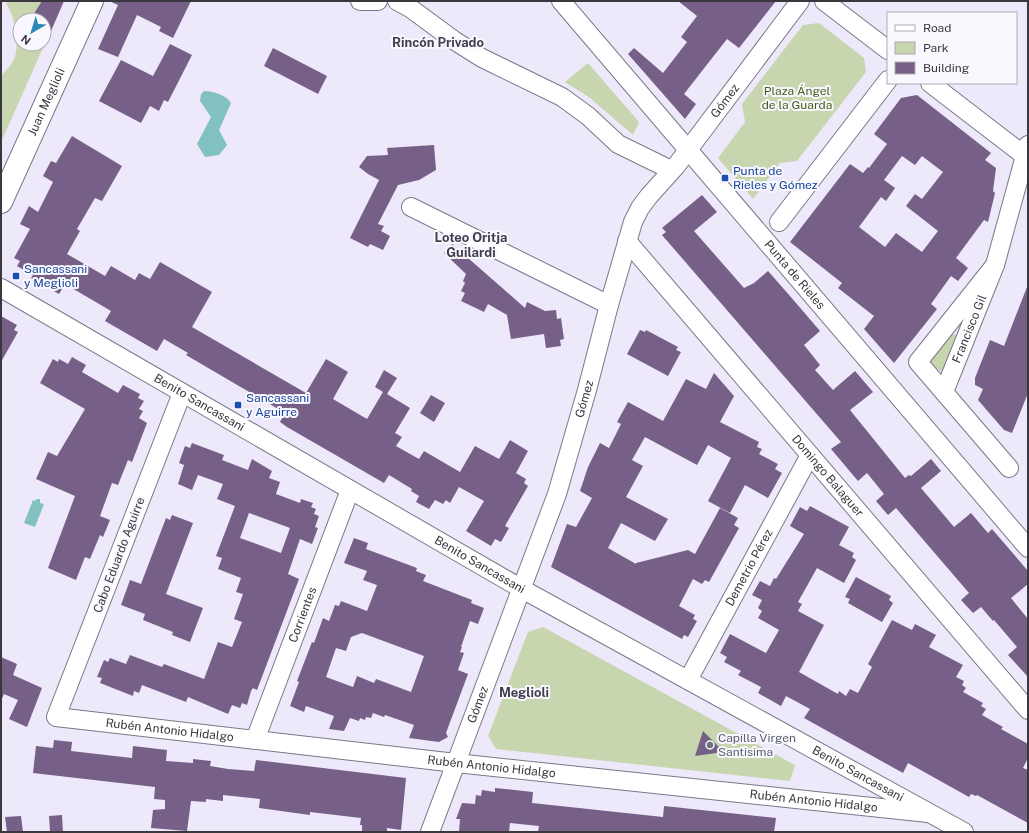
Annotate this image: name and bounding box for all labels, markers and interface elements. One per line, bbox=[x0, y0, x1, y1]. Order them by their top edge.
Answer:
north arrow bbox=[12, 12, 52, 52]
legend bbox=[887, 12, 1017, 84]
text: Road bbox=[923, 21, 951, 35]
text: N bbox=[19, 33, 33, 47]
district label: Rincón Privado bbox=[392, 35, 484, 50]
text: Park bbox=[923, 41, 949, 55]
text: Building bbox=[923, 61, 969, 75]
street label: Juan Meglioli bbox=[25, 66, 68, 138]
street label: Gómez bbox=[708, 81, 742, 120]
park label: Plaza Ángel de la Guarda bbox=[762, 84, 832, 112]
place label: Punta de Rieles y Gómez bbox=[733, 164, 818, 192]
marker: Punta de Rieles y Gómez bbox=[720, 173, 730, 183]
district label: Loteo Oritja Guilardi bbox=[435, 230, 507, 260]
street label: Punta de Rieles bbox=[761, 237, 828, 312]
place label: Sancassani y Meglioli bbox=[24, 262, 87, 290]
marker: Sancassani y Meglioli bbox=[11, 271, 21, 281]
street label: Francisco Gil bbox=[949, 292, 989, 365]
street label: Benito Sancassani bbox=[151, 371, 247, 434]
street label: Gómez bbox=[572, 378, 596, 419]
place label: Sancassani y Aguirre bbox=[246, 391, 309, 419]
marker: Sancassani y Aguirre bbox=[233, 400, 243, 410]
street label: Domingo Balaguer bbox=[789, 432, 867, 520]
street label: Cabo Eduardo Aguirre bbox=[90, 495, 148, 615]
street label: Demetrio Pérez bbox=[722, 526, 776, 608]
street label: Benito Sancassani bbox=[432, 533, 528, 596]
street label: Corrientes bbox=[286, 585, 319, 644]
street label: Gómez bbox=[465, 684, 491, 725]
district label: Meglioli bbox=[499, 685, 549, 700]
street label: Rubén Antonio Hidalgo bbox=[105, 716, 235, 744]
place label: Capilla Virgen Santisima bbox=[718, 731, 796, 759]
marker: Capilla Virgen Santisima bbox=[705, 740, 715, 750]
street label: Benito Sancassani bbox=[810, 743, 906, 804]
street label: Rubén Antonio Hidalgo bbox=[427, 753, 557, 781]
street label: Rubén Antonio Hidalgo bbox=[749, 787, 879, 815]

